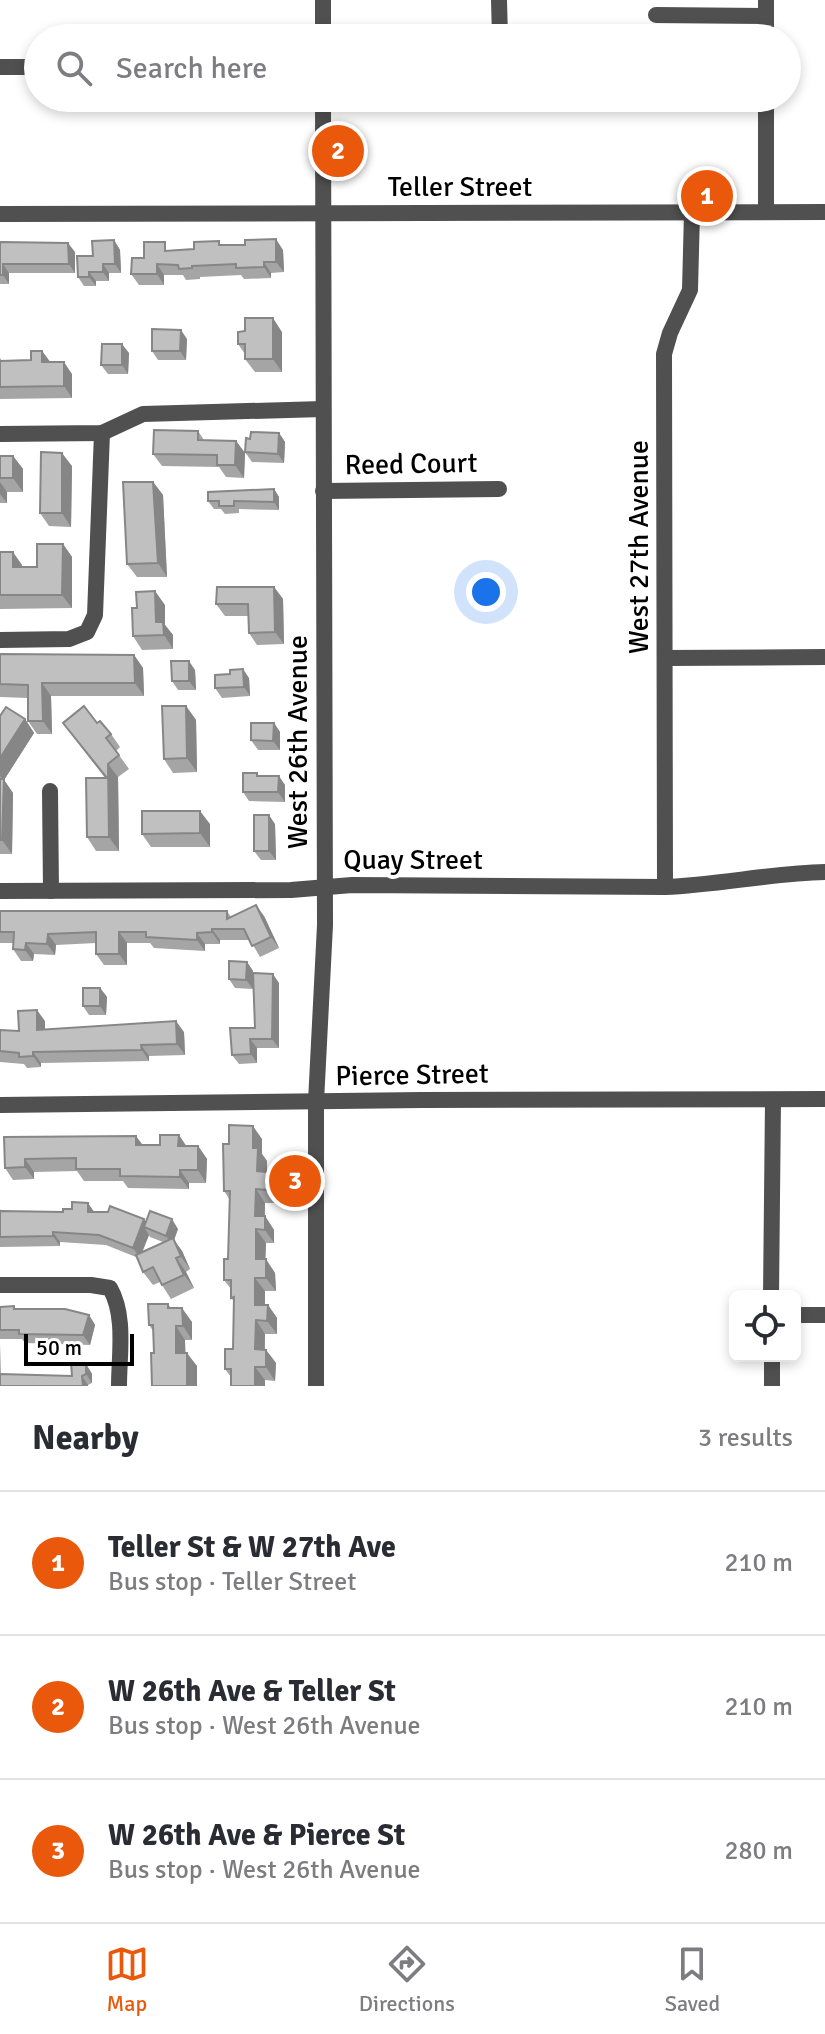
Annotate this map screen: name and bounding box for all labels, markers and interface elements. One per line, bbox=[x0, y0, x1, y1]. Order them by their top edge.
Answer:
search box bbox=[24, 24, 801, 112]
icon: search bbox=[52, 46, 96, 90]
text: Search here bbox=[116, 50, 267, 87]
pin: 2 bbox=[312, 121, 364, 181]
pin: 1 bbox=[681, 166, 733, 226]
street label: Teller Street bbox=[388, 170, 533, 204]
street label: West 27th Avenue bbox=[622, 440, 656, 654]
street label: Reed Court bbox=[344, 446, 478, 482]
your location bbox=[466, 572, 506, 612]
street label: West 26th Avenue bbox=[281, 635, 315, 849]
street label: Quay Street bbox=[343, 843, 483, 877]
street label: Pierce Street bbox=[335, 1057, 489, 1093]
pin: 3 bbox=[269, 1151, 321, 1211]
map controls bbox=[729, 1290, 801, 1362]
button: locate bbox=[729, 1290, 801, 1362]
scale bar bbox=[24, 1330, 134, 1366]
text: 50 m bbox=[36, 1334, 82, 1361]
text: Nearby bbox=[32, 1417, 139, 1459]
text: 3 results bbox=[698, 1422, 793, 1454]
text: Teller St & W 27th Ave bbox=[108, 1529, 396, 1566]
text: 1 bbox=[51, 1547, 65, 1579]
text: 210 m bbox=[724, 1547, 793, 1579]
text: Bus stop · Teller Street bbox=[108, 1566, 356, 1598]
text: W 26th Ave & Teller St bbox=[108, 1673, 396, 1710]
text: 2 bbox=[51, 1691, 65, 1723]
text: 210 m bbox=[724, 1691, 793, 1723]
text: Bus stop · West 26th Avenue bbox=[108, 1710, 421, 1742]
text: W 26th Ave & Pierce St bbox=[108, 1817, 405, 1854]
text: 3 bbox=[51, 1835, 65, 1867]
text: 280 m bbox=[724, 1835, 793, 1867]
text: Bus stop · West 26th Avenue bbox=[108, 1854, 421, 1886]
tab: Map bbox=[105, 1942, 149, 2017]
tab: Directions bbox=[359, 1942, 455, 2017]
tab: Saved bbox=[665, 1942, 720, 2017]

